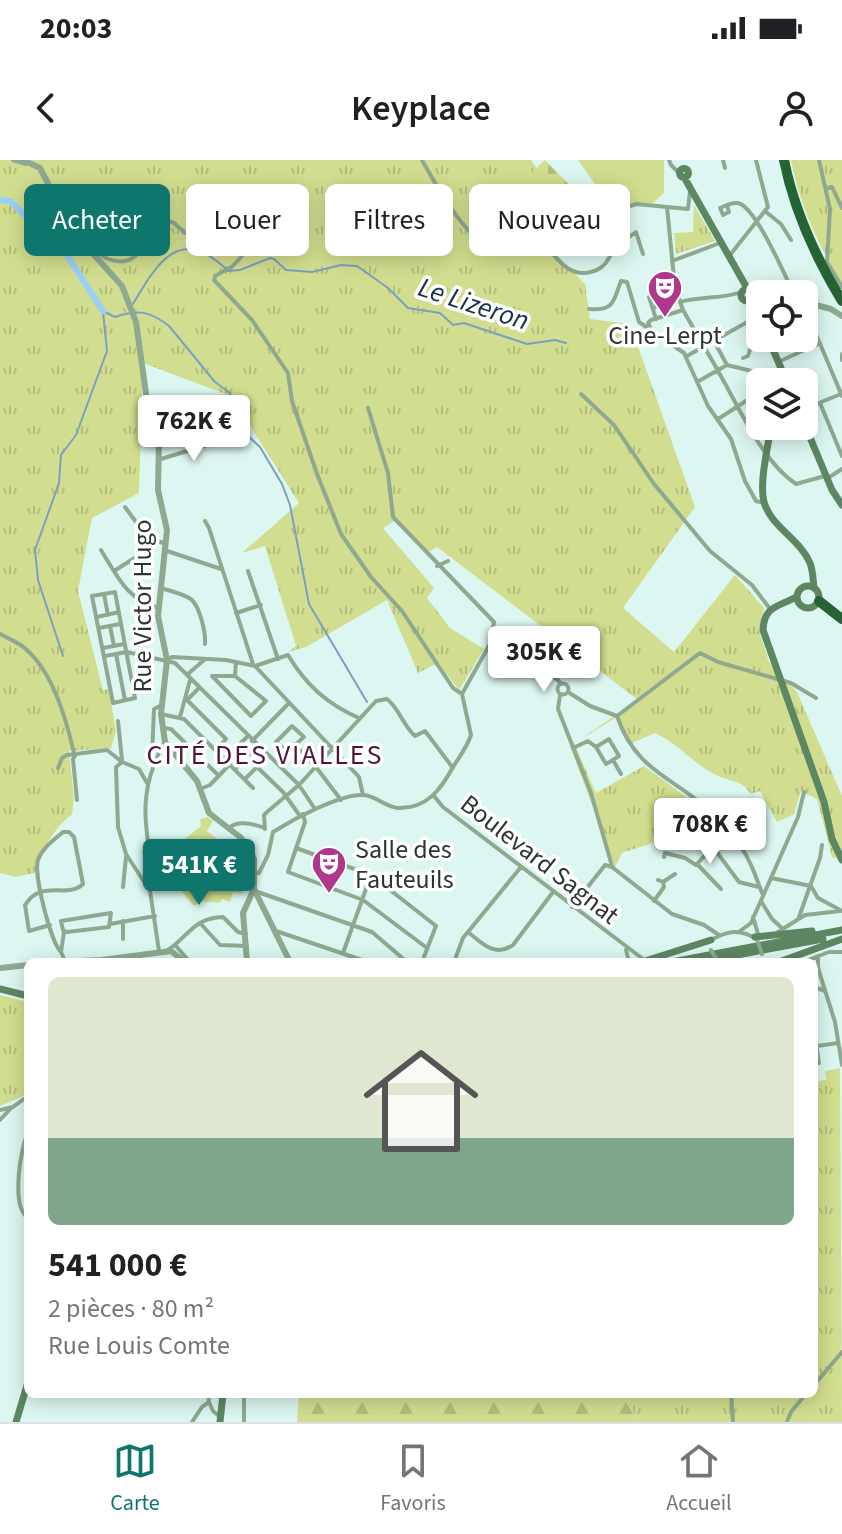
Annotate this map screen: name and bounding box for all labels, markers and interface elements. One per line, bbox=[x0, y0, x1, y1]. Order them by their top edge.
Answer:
text: 20:03 bbox=[40, 7, 112, 50]
text: Keyplace bbox=[351, 83, 491, 134]
icon: back bbox=[24, 86, 68, 130]
icon: person bbox=[774, 86, 818, 130]
chip: Acheter bbox=[24, 184, 170, 256]
chip: Louer bbox=[186, 184, 309, 256]
chip: Filtres bbox=[325, 184, 453, 256]
chip: Nouveau bbox=[469, 184, 630, 256]
water label: Le Lizeron bbox=[413, 267, 534, 341]
theatre icon: Cine-Lerpt bbox=[646, 269, 684, 319]
map controls bbox=[746, 280, 818, 440]
button: locate bbox=[746, 280, 818, 352]
place label: Cine-Lerpt bbox=[608, 317, 722, 354]
button: layers bbox=[746, 368, 818, 440]
pin: 762K € bbox=[129, 395, 259, 463]
text: 762K € bbox=[156, 402, 232, 439]
street label: Rue Victor Hugo bbox=[124, 519, 161, 693]
pin: 305K € bbox=[479, 626, 609, 694]
text: 305K € bbox=[506, 633, 582, 670]
district label: CITÉ DES VIALLES bbox=[146, 735, 384, 775]
street label: Boulevard Sagnat bbox=[453, 786, 627, 933]
pin: 708K € bbox=[645, 798, 775, 866]
text: 708K € bbox=[672, 805, 748, 842]
place label: Salle des Fauteuils bbox=[355, 831, 454, 898]
pin: 541K € bbox=[134, 839, 264, 907]
theatre icon: Salle des Fauteuils bbox=[310, 845, 348, 895]
text: 541K € bbox=[161, 846, 237, 883]
icon: home bbox=[349, 1029, 493, 1173]
text: 541 000 € bbox=[48, 1241, 187, 1290]
text: 2 pièces · 80 m² bbox=[48, 1290, 214, 1327]
text: Rue Louis Comte bbox=[48, 1327, 230, 1364]
tab: Carte bbox=[110, 1439, 160, 1519]
tab: Favoris bbox=[380, 1439, 446, 1519]
tab: Accueil bbox=[666, 1439, 732, 1519]

